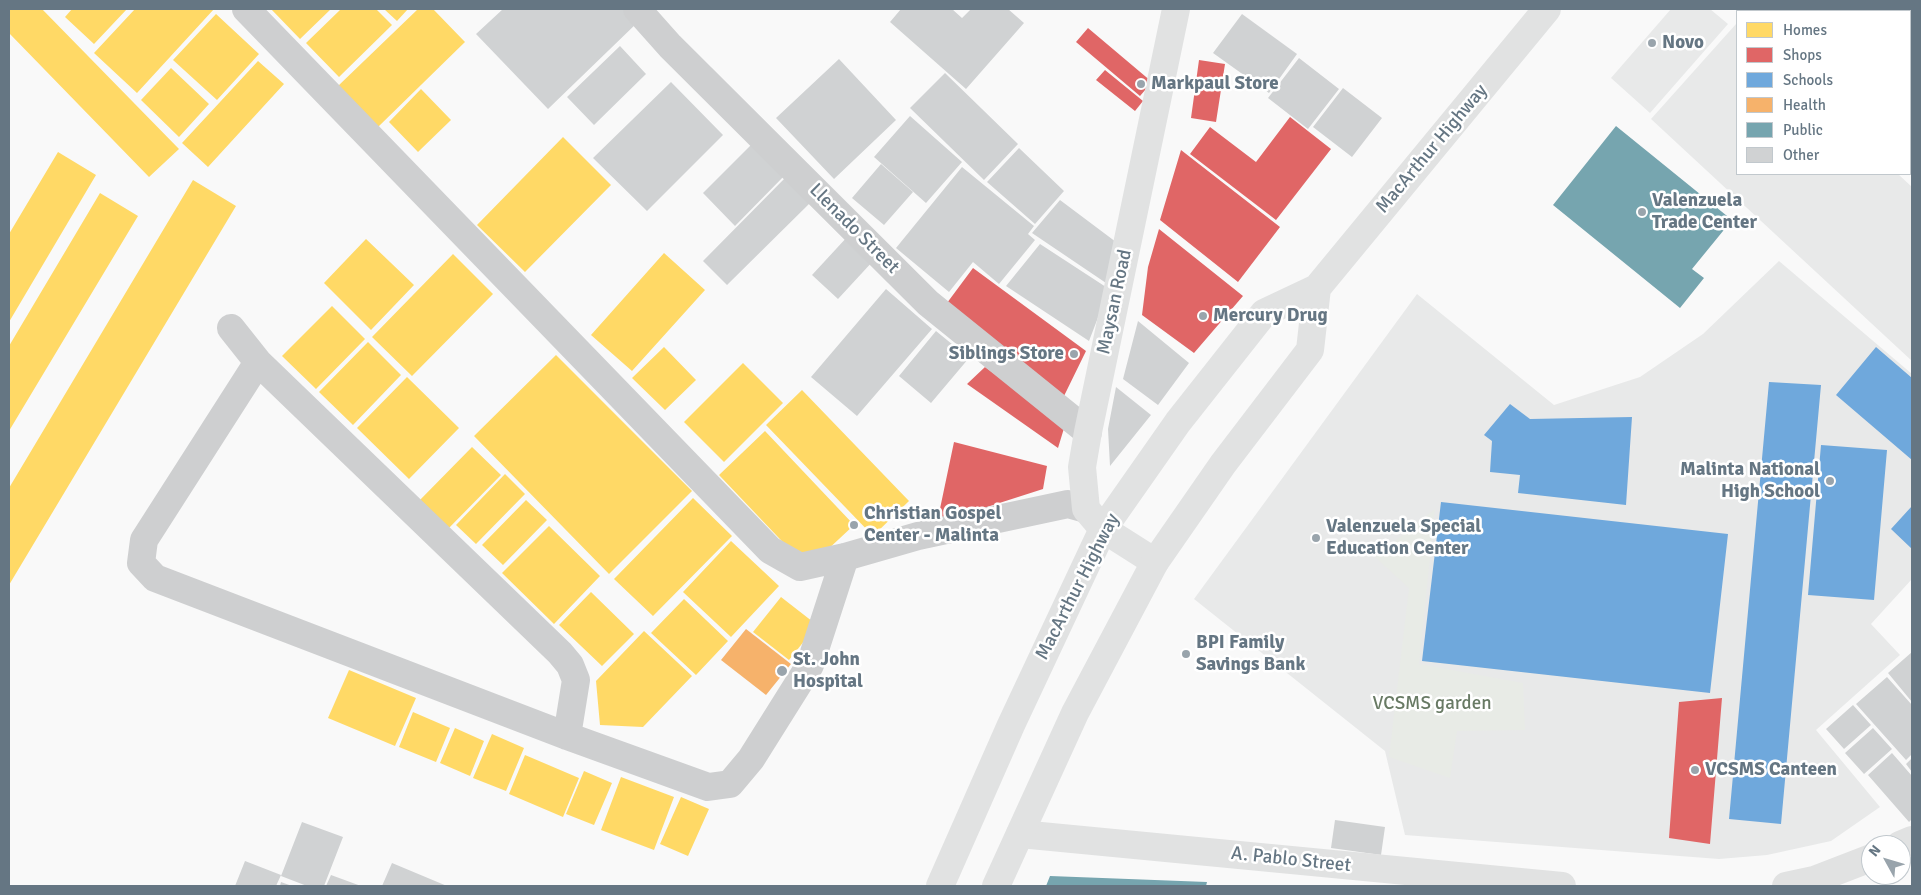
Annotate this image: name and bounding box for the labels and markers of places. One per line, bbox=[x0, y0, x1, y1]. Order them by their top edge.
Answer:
place label: Novo bbox=[1662, 32, 1704, 54]
marker: Novo bbox=[1646, 37, 1658, 49]
place label: Markpaul Store bbox=[1151, 73, 1279, 95]
marker: Markpaul Store bbox=[1135, 78, 1147, 90]
place label: Valenzuela Trade Center bbox=[1652, 190, 1757, 234]
marker: Valenzuela Trade Center bbox=[1636, 206, 1648, 218]
place label: Mercury Drug bbox=[1213, 305, 1328, 327]
marker: Mercury Drug bbox=[1197, 310, 1209, 322]
place label: Siblings Store bbox=[949, 343, 1064, 365]
marker: Siblings Store bbox=[1068, 348, 1080, 360]
place label: Malinta National High School bbox=[1680, 459, 1820, 503]
marker: Malinta National High School bbox=[1824, 475, 1836, 487]
place label: Christian Gospel Center - Malinta bbox=[864, 503, 1001, 547]
place label: Valenzuela Special Education Center bbox=[1326, 516, 1481, 560]
marker: Christian Gospel Center - Malinta bbox=[848, 519, 860, 531]
marker: Valenzuela Special Education Center bbox=[1310, 532, 1322, 544]
place label: BPI Family Savings Bank bbox=[1196, 632, 1305, 676]
marker: BPI Family Savings Bank bbox=[1180, 648, 1192, 660]
place label: St. John Hospital bbox=[793, 649, 863, 693]
marker: St. John Hospital bbox=[775, 664, 789, 678]
place label: VCSMS Canteen bbox=[1705, 759, 1837, 781]
marker: VCSMS Canteen bbox=[1689, 764, 1701, 776]

